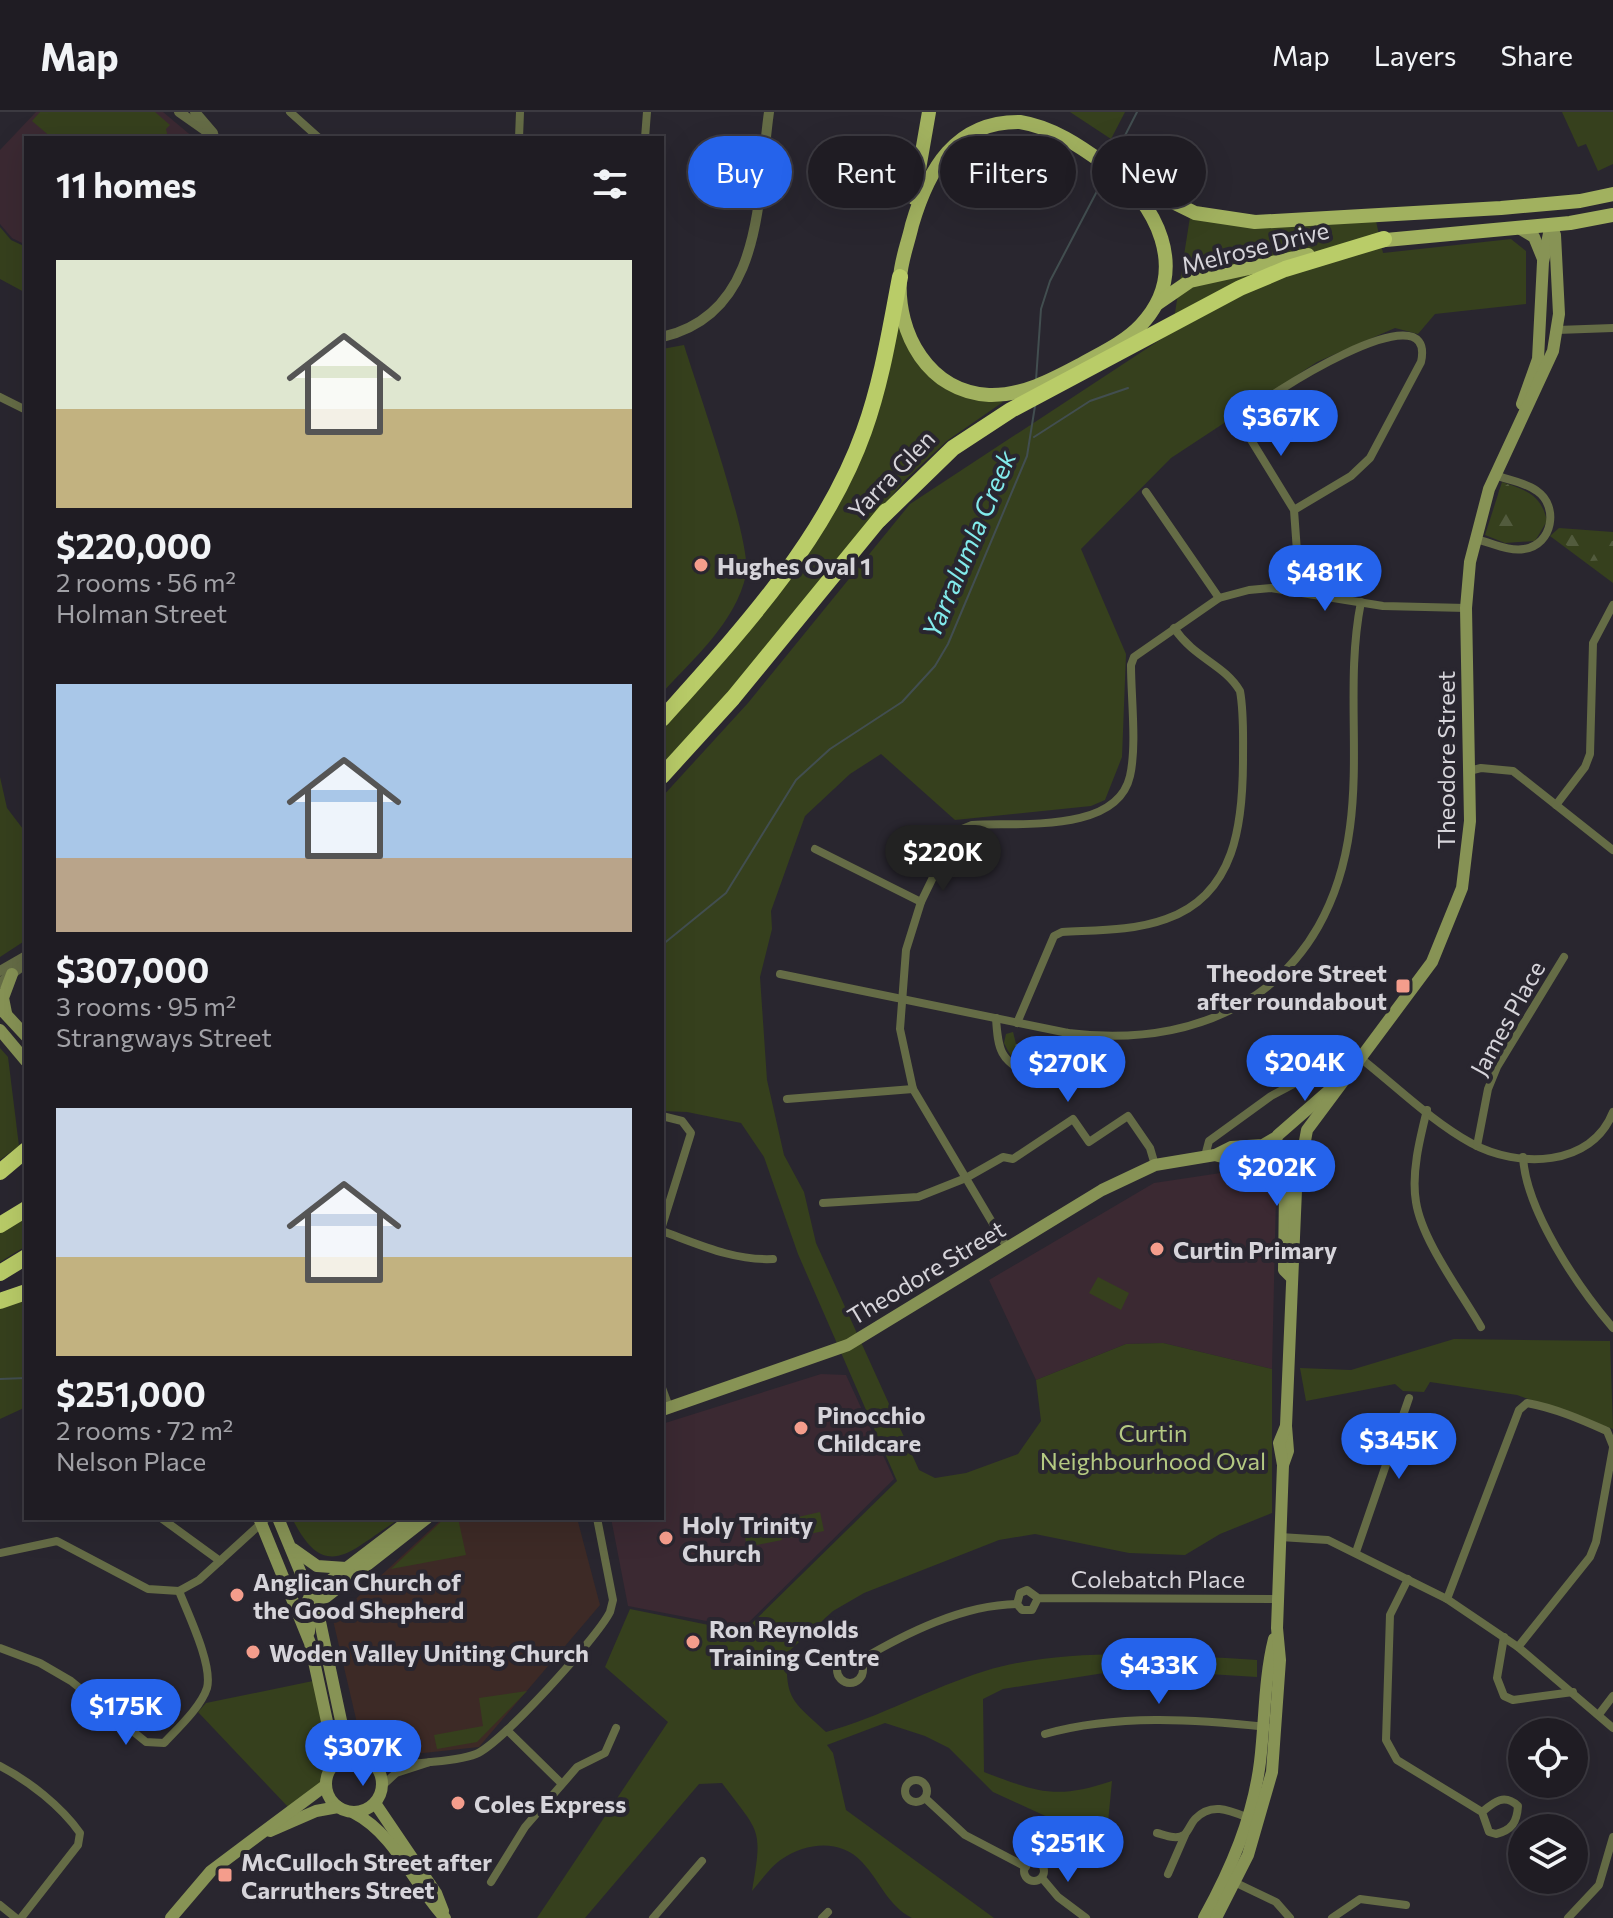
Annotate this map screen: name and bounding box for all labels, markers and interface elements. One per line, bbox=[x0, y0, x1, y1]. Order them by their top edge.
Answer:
text: Map bbox=[40, 32, 119, 79]
text: Map bbox=[1272, 38, 1330, 72]
text: Layers bbox=[1374, 38, 1456, 72]
text: Share bbox=[1500, 38, 1573, 72]
chip: Buy bbox=[688, 136, 792, 208]
chip: Rent bbox=[808, 136, 924, 208]
chip: Filters bbox=[940, 136, 1076, 208]
chip: New bbox=[1092, 136, 1206, 208]
icon: filters bbox=[588, 162, 632, 206]
text: 11 homes bbox=[56, 163, 197, 205]
street label: Melrose Drive bbox=[1178, 215, 1332, 279]
icon: home bbox=[272, 312, 416, 456]
pin: $367K bbox=[1225, 390, 1337, 458]
text: $367K bbox=[1242, 400, 1320, 431]
street label: Yarra Glen bbox=[842, 424, 940, 524]
water label: Yarralumla Creek bbox=[915, 445, 1022, 642]
text: $220,000 bbox=[56, 524, 212, 566]
pin: $481K bbox=[1269, 545, 1381, 613]
place label: Hughes Oval 1 bbox=[717, 551, 871, 580]
text: $481K bbox=[1287, 555, 1363, 586]
marker: Hughes Oval 1 bbox=[692, 556, 710, 574]
text: 2 rooms · 56 m² bbox=[56, 566, 236, 597]
text: Holman Street bbox=[56, 597, 227, 628]
street label: Theodore Street bbox=[1431, 671, 1460, 849]
icon: home bbox=[272, 736, 416, 880]
pin: $220K bbox=[887, 825, 999, 893]
text: $220K bbox=[903, 835, 983, 866]
text: $307,000 bbox=[56, 948, 209, 990]
street label: James Place bbox=[1464, 955, 1550, 1081]
place label: Theodore Street after roundabout bbox=[1197, 958, 1387, 1015]
marker: Theodore Street after roundabout bbox=[1394, 977, 1412, 995]
text: 3 rooms · 95 m² bbox=[56, 990, 236, 1021]
text: Strangways Street bbox=[56, 1021, 272, 1052]
pin: $204K bbox=[1249, 1035, 1361, 1103]
pin: $270K bbox=[1012, 1036, 1124, 1104]
text: $204K bbox=[1265, 1045, 1345, 1076]
text: $270K bbox=[1028, 1046, 1108, 1077]
pin: $202K bbox=[1221, 1140, 1333, 1208]
text: $202K bbox=[1237, 1150, 1317, 1181]
icon: home bbox=[272, 1160, 416, 1304]
street label: Theodore Street bbox=[842, 1213, 1010, 1330]
place label: Curtin Primary bbox=[1173, 1235, 1337, 1264]
marker: Curtin Primary bbox=[1148, 1240, 1166, 1258]
text: $251,000 bbox=[56, 1372, 206, 1414]
place label: Pinocchio Childcare bbox=[817, 1400, 926, 1457]
pin: $345K bbox=[1343, 1413, 1455, 1481]
text: 2 rooms · 72 m² bbox=[56, 1414, 233, 1445]
park label: Curtin Neighbourhood Oval bbox=[1040, 1418, 1266, 1475]
marker: Pinocchio Childcare bbox=[792, 1419, 810, 1437]
text: $345K bbox=[1359, 1423, 1439, 1454]
text: Nelson Place bbox=[56, 1445, 206, 1476]
place label: Holy Trinity Church bbox=[682, 1510, 813, 1567]
marker: Holy Trinity Church bbox=[657, 1529, 675, 1547]
street label: Colebatch Place bbox=[1071, 1564, 1245, 1593]
place label: Anglican Church of the Good Shepherd bbox=[253, 1567, 464, 1624]
marker: Anglican Church of the Good Shepherd bbox=[228, 1586, 246, 1604]
place label: Ron Reynolds Training Centre bbox=[709, 1614, 879, 1671]
marker: Ron Reynolds Training Centre bbox=[684, 1633, 702, 1651]
place label: Woden Valley Uniting Church bbox=[269, 1638, 589, 1667]
pin: $433K bbox=[1103, 1638, 1215, 1706]
marker: Woden Valley Uniting Church bbox=[244, 1643, 262, 1661]
text: $433K bbox=[1119, 1648, 1199, 1679]
pin: $175K bbox=[70, 1679, 182, 1747]
text: $175K bbox=[89, 1689, 163, 1720]
map controls bbox=[1508, 1718, 1588, 1894]
button: locate bbox=[1508, 1718, 1588, 1798]
pin: $307K bbox=[307, 1720, 419, 1788]
text: $307K bbox=[323, 1730, 403, 1761]
place label: Coles Express bbox=[474, 1789, 626, 1818]
marker: Coles Express bbox=[449, 1794, 467, 1812]
button: layers bbox=[1508, 1814, 1588, 1894]
pin: $251K bbox=[1012, 1816, 1124, 1884]
text: $251K bbox=[1031, 1826, 1105, 1857]
place label: McCulloch Street after Carruthers Street bbox=[241, 1847, 492, 1904]
marker: McCulloch Street after Carruthers Street bbox=[216, 1866, 234, 1884]

